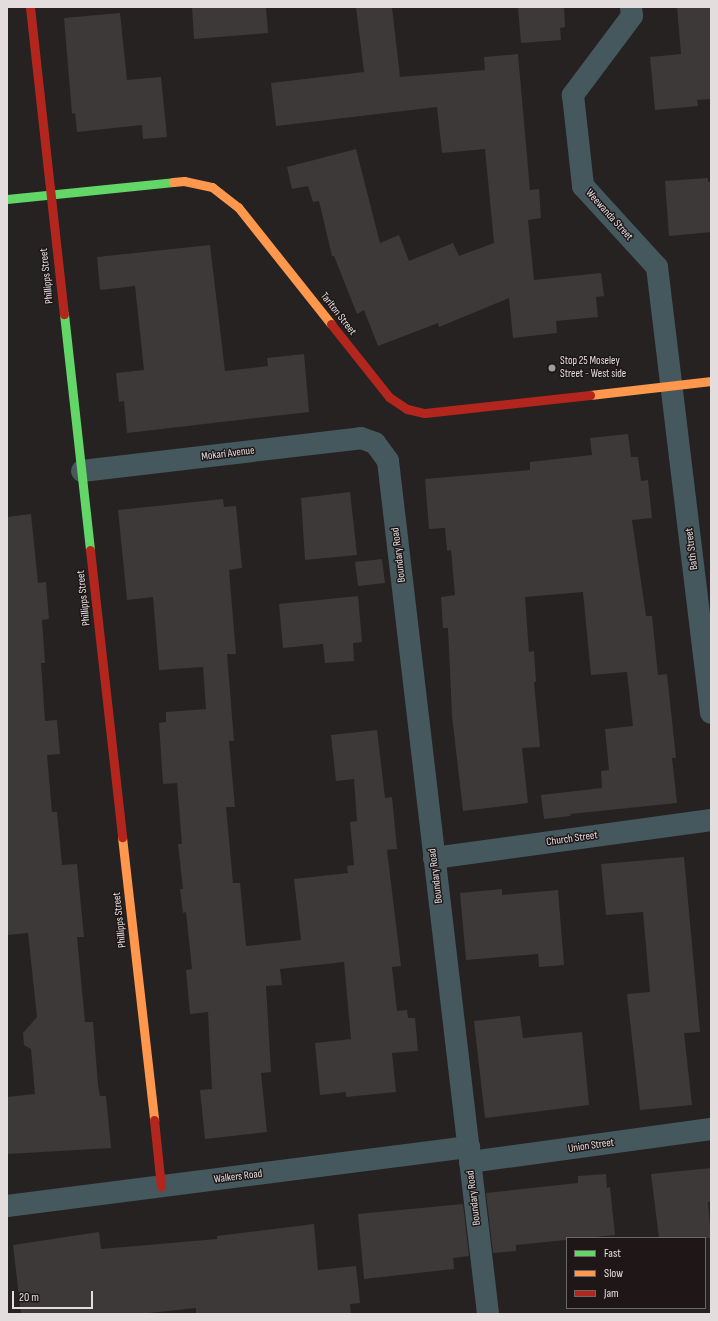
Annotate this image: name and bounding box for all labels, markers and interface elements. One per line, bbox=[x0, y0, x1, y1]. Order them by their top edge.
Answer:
street label: Weewanda Street bbox=[583, 187, 635, 243]
street label: Phillipps Street bbox=[38, 248, 56, 304]
street label: Tarlton Street bbox=[317, 290, 359, 338]
place label: Stop 25 Moseley Street - West side bbox=[560, 355, 626, 381]
marker: Stop 25 Moseley Street - West side bbox=[547, 363, 557, 373]
street label: Mokari Avenue bbox=[201, 444, 255, 464]
street label: Boundary Road bbox=[389, 527, 409, 583]
street label: Bath Street bbox=[683, 527, 701, 571]
street label: Phillipps Street bbox=[75, 570, 93, 626]
street label: Church Street bbox=[545, 829, 599, 849]
street label: Boundary Road bbox=[426, 848, 446, 904]
street label: Phillipps Street bbox=[111, 892, 129, 948]
street label: Union Street bbox=[567, 1136, 615, 1156]
street label: Walkers Road bbox=[213, 1167, 263, 1187]
street label: Boundary Road bbox=[464, 1170, 484, 1226]
legend bbox=[566, 1237, 706, 1309]
text: Fast bbox=[604, 1246, 621, 1261]
text: Slow bbox=[604, 1266, 623, 1281]
scale bar bbox=[14, 1283, 95, 1309]
text: Jam bbox=[604, 1286, 619, 1301]
text: 20 m bbox=[19, 1290, 39, 1305]

